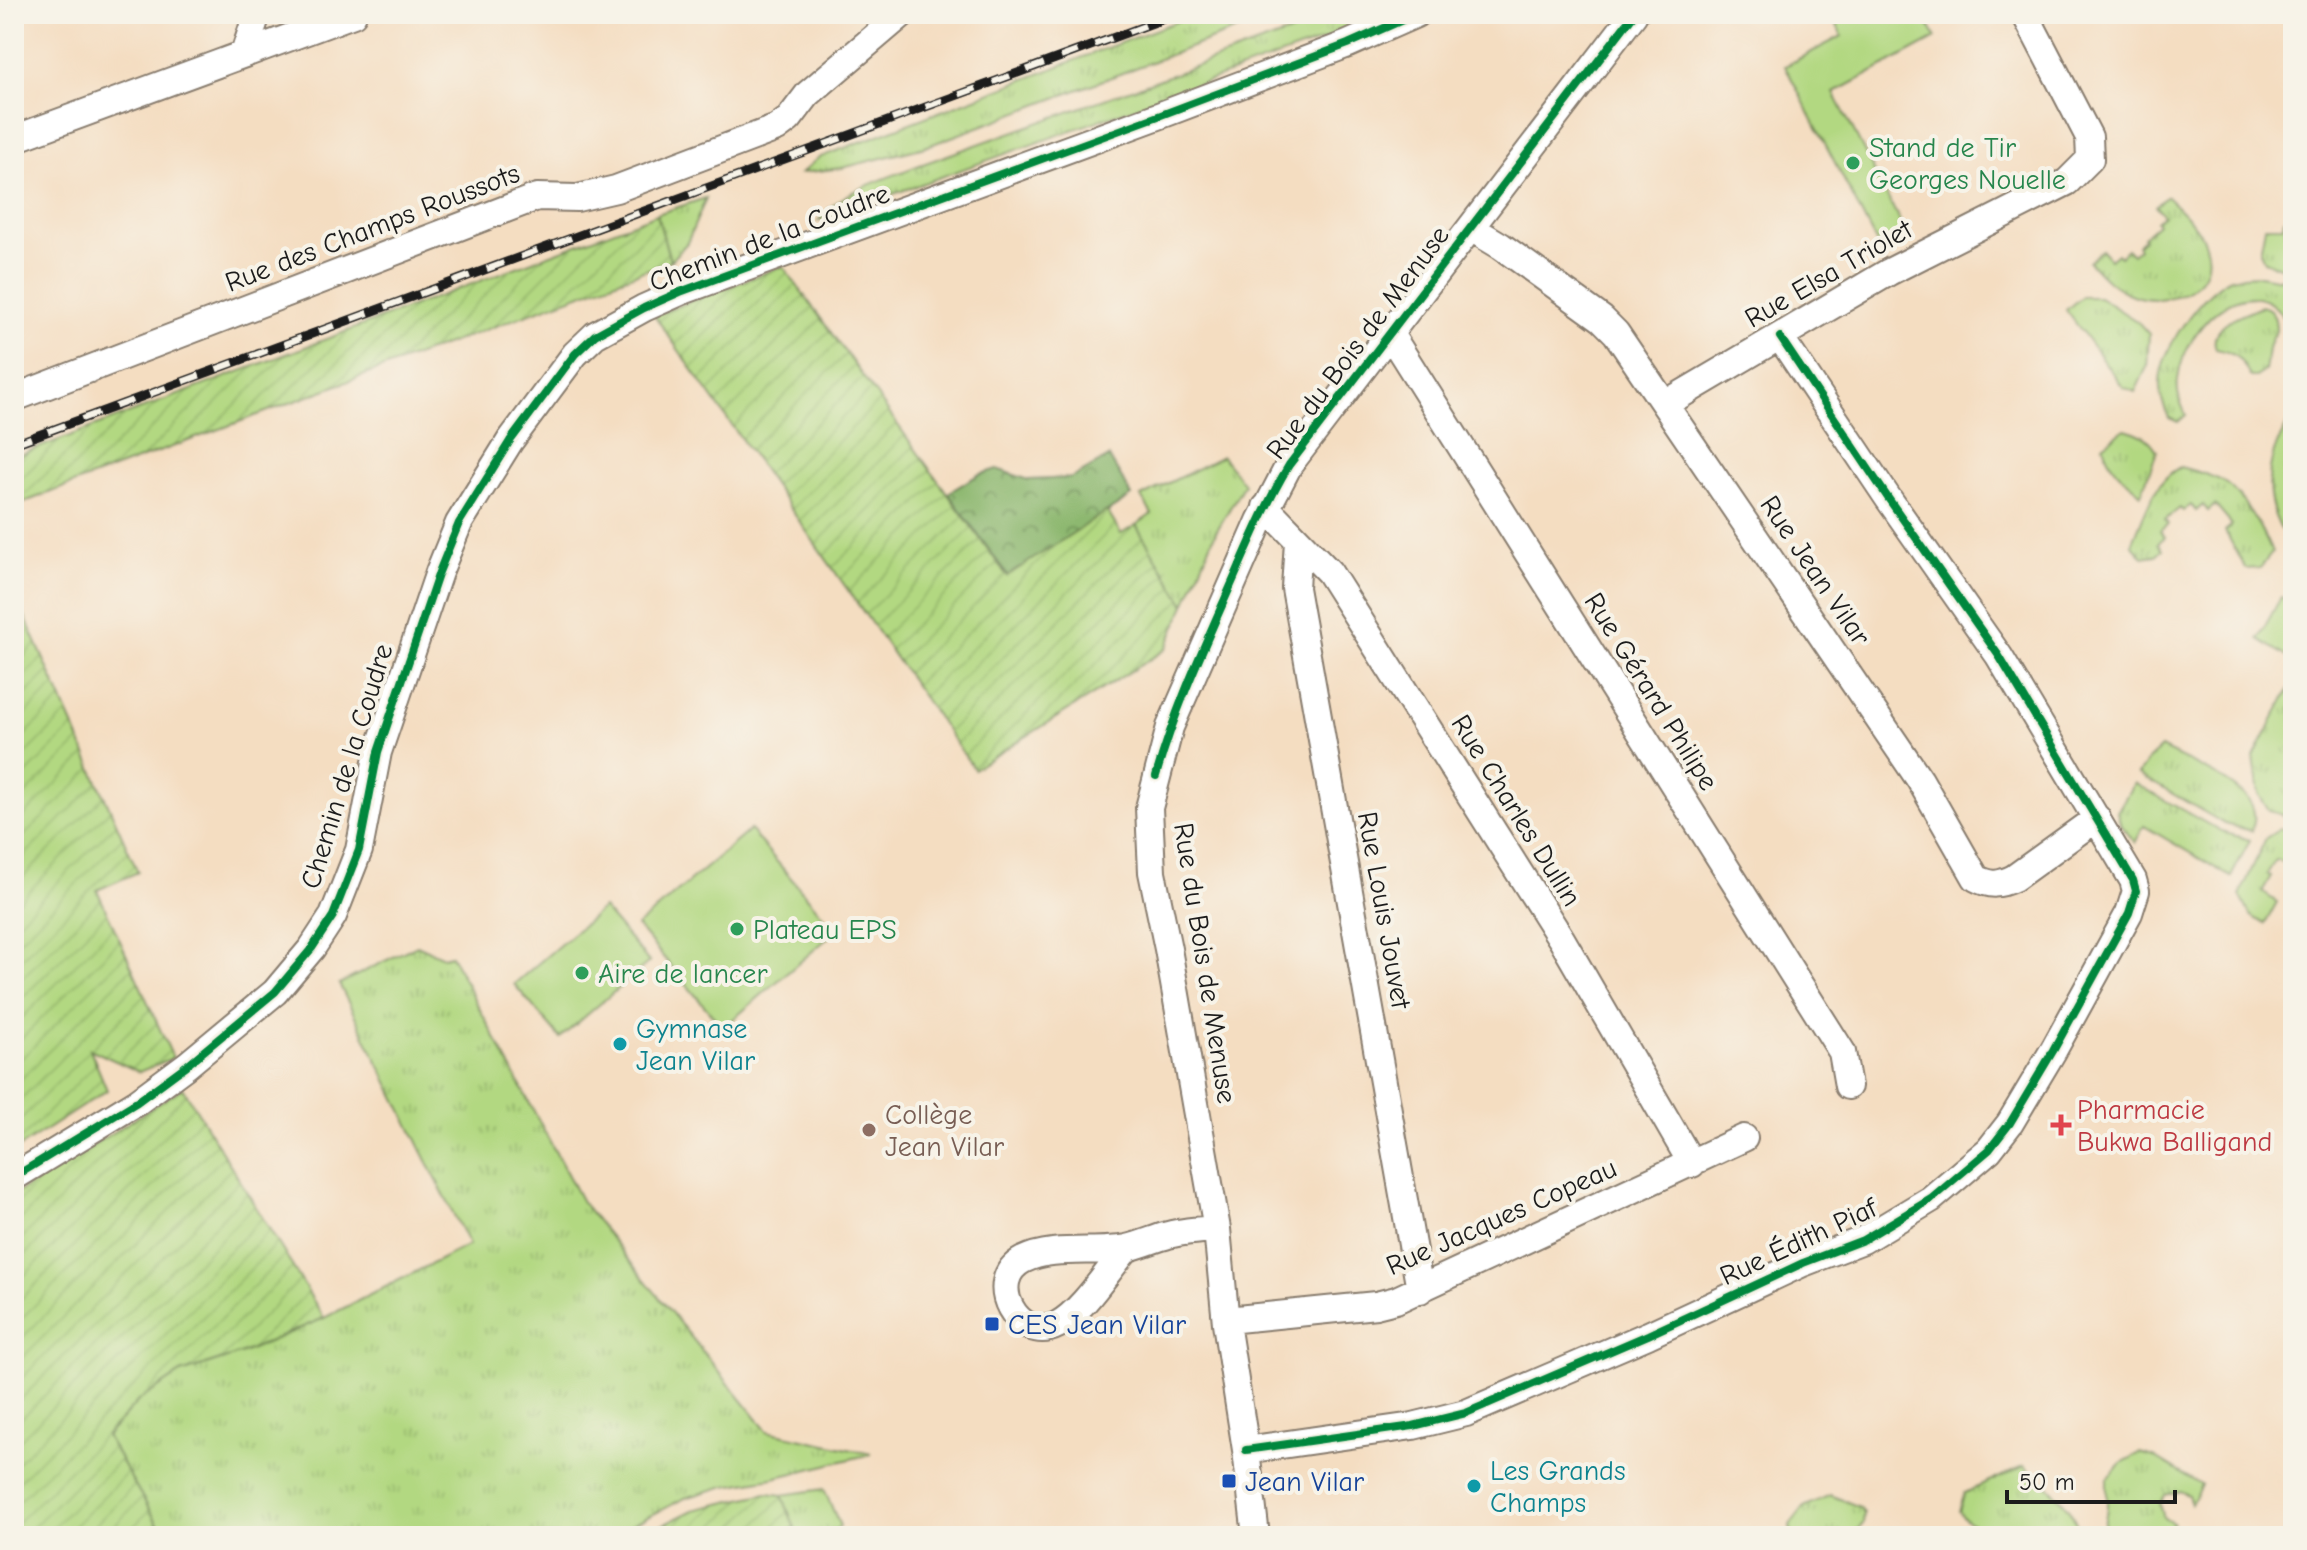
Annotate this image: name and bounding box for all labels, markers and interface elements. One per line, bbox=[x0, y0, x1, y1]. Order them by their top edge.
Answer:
place label: Stand de Tir Georges Nouelle bbox=[1869, 132, 2066, 196]
marker: Stand de Tir Georges Nouelle bbox=[1844, 154, 1862, 172]
street label: Rue des Champs Roussots bbox=[221, 157, 524, 299]
street label: Chemin de la Coudre bbox=[645, 177, 894, 298]
street label: Rue Elsa Triolet bbox=[1739, 213, 1919, 335]
street label: Rue du Bois de Menuse bbox=[1260, 220, 1456, 465]
street label: Rue Jean Vilar bbox=[1753, 490, 1877, 651]
street label: Rue Gérard Philipe bbox=[1578, 587, 1725, 796]
street label: Chemin de la Coudre bbox=[294, 640, 399, 893]
street label: Rue Charles Dullin bbox=[1444, 709, 1588, 912]
street label: Rue Louis Jouvet bbox=[1351, 809, 1417, 1012]
street label: Rue du Bois de Menuse bbox=[1167, 821, 1243, 1106]
place label: Plateau EPS bbox=[753, 914, 897, 946]
marker: Plateau EPS bbox=[728, 920, 746, 938]
place label: Aire de lancer bbox=[598, 958, 768, 990]
marker: Aire de lancer bbox=[573, 964, 591, 982]
place label: Gymnase Jean Vilar bbox=[636, 1013, 755, 1077]
marker: Gymnase Jean Vilar bbox=[611, 1035, 629, 1053]
place label: Pharmacie Bukwa Balligand bbox=[2077, 1094, 2272, 1158]
place label: Collège Jean Vilar bbox=[885, 1099, 1004, 1163]
marker: Pharmacie Bukwa Balligand bbox=[2052, 1116, 2070, 1134]
marker: Collège Jean Vilar bbox=[860, 1121, 878, 1139]
street label: Rue Jacques Copeau bbox=[1381, 1152, 1621, 1282]
street label: Rue Édith Piaf bbox=[1715, 1190, 1884, 1292]
place label: CES Jean Vilar bbox=[1008, 1309, 1186, 1341]
marker: CES Jean Vilar bbox=[983, 1315, 1001, 1333]
scale bar bbox=[2007, 1454, 2175, 1504]
place label: Les Grands Champs bbox=[1490, 1455, 1626, 1519]
place label: Jean Vilar bbox=[1245, 1466, 1364, 1498]
text: 50 m bbox=[2019, 1468, 2075, 1496]
marker: Jean Vilar bbox=[1220, 1472, 1238, 1490]
marker: Les Grands Champs bbox=[1465, 1477, 1483, 1495]

